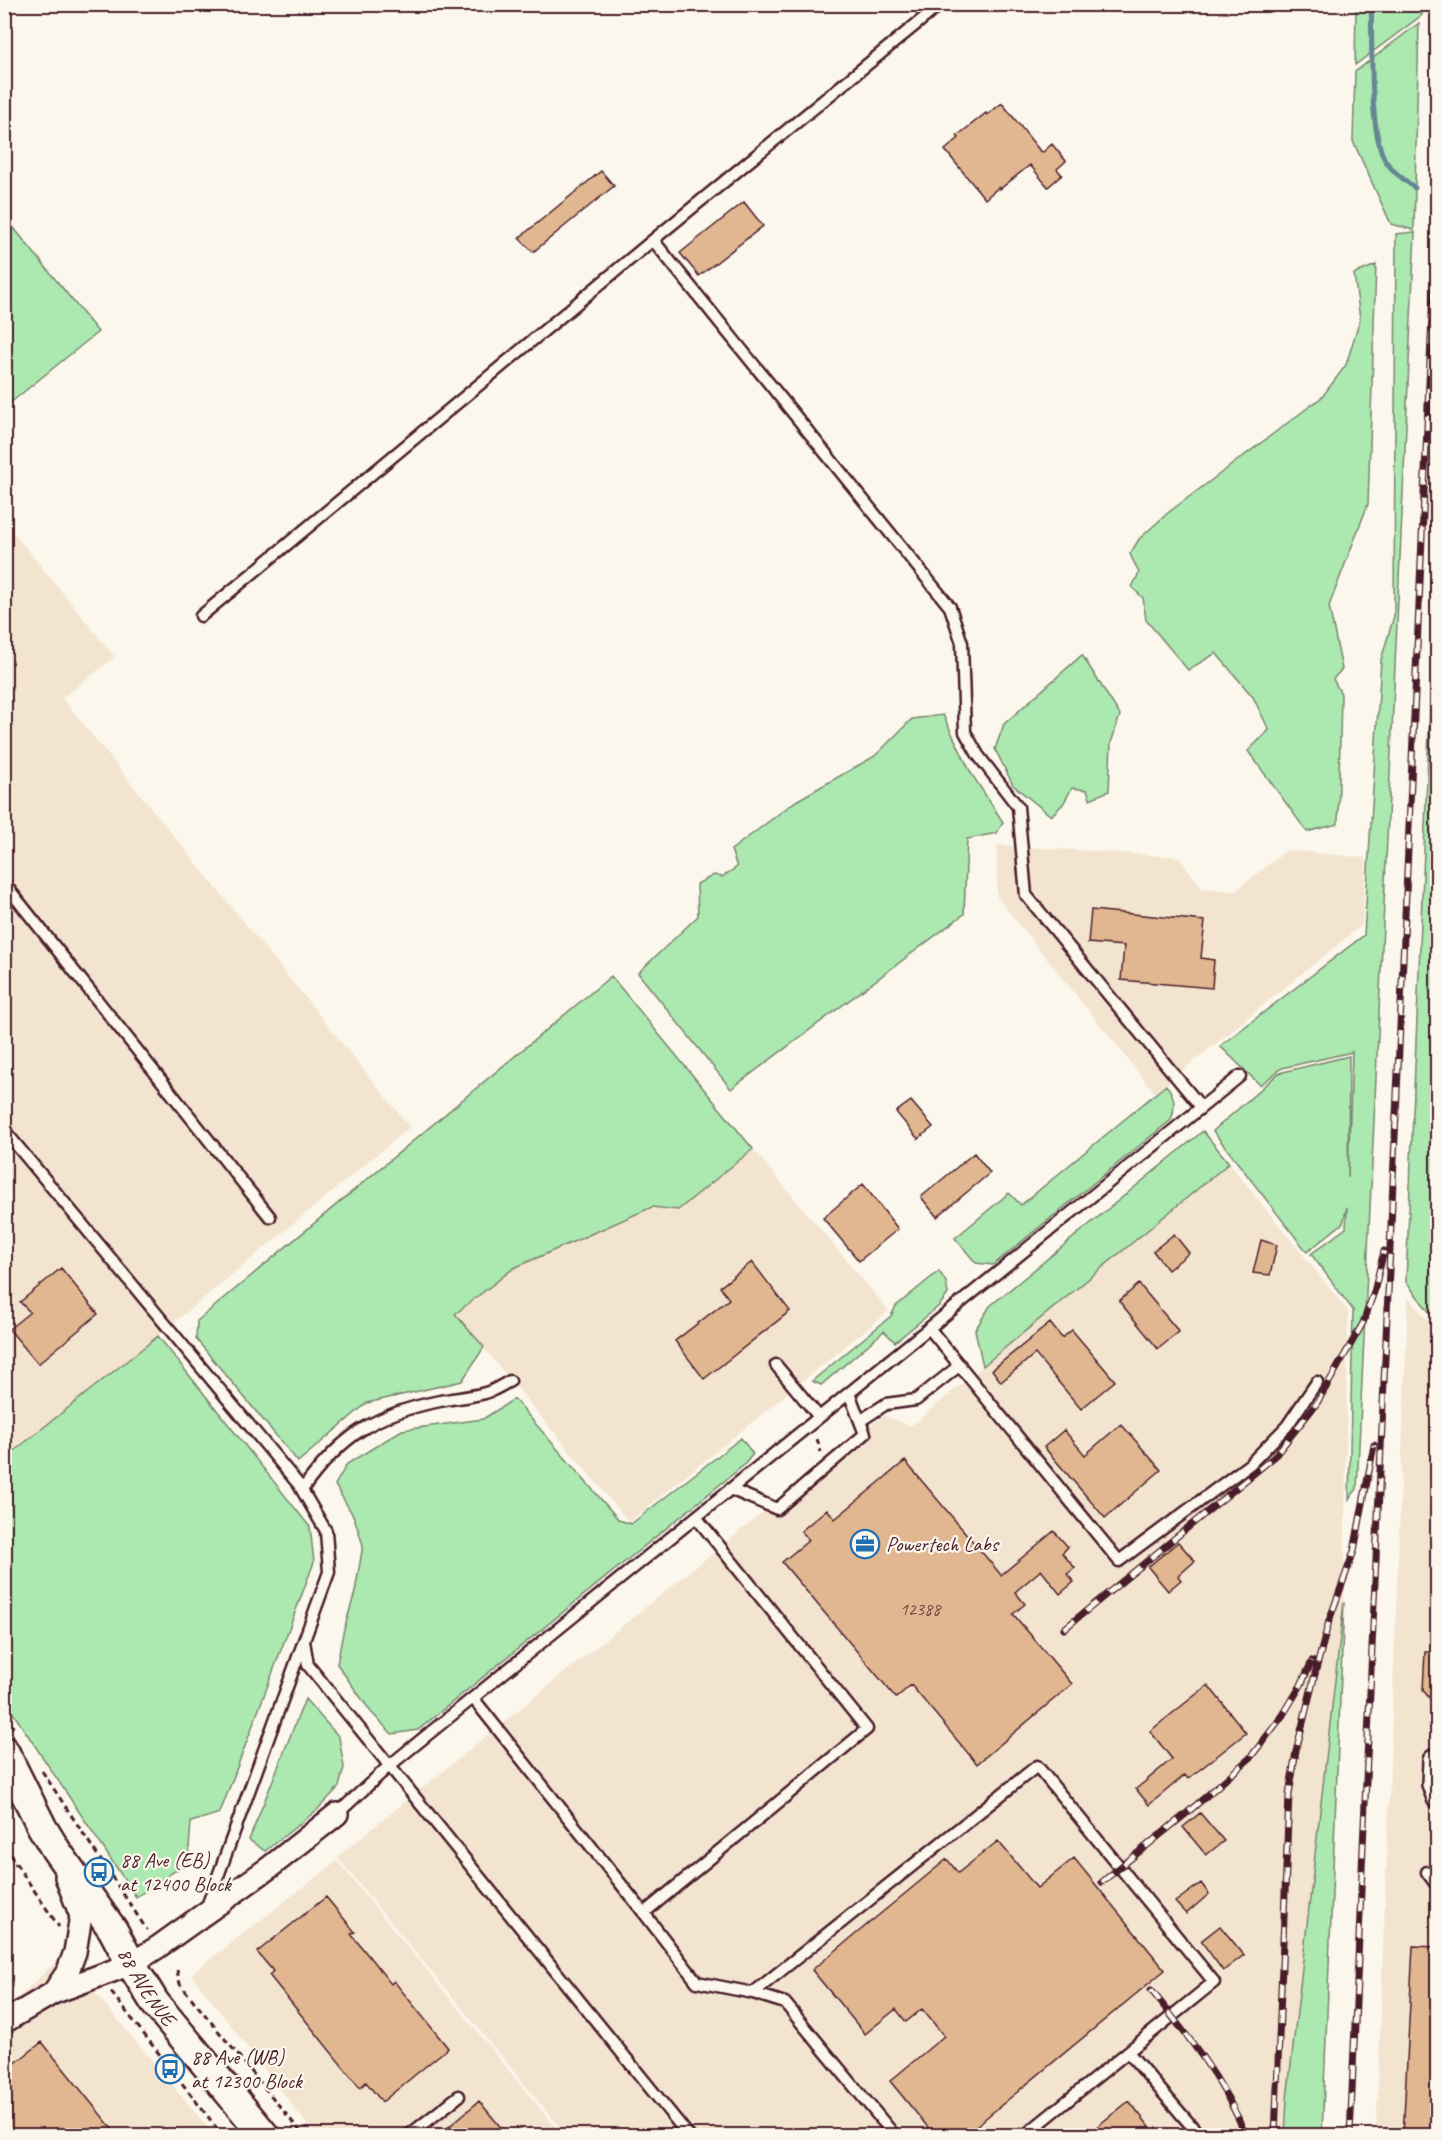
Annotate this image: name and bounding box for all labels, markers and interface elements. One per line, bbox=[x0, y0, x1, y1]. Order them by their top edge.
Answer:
office icon: Powertech Labs bbox=[849, 1528, 881, 1560]
place label: Powertech Labs bbox=[886, 1531, 1000, 1557]
house number: 12388 bbox=[900, 1598, 942, 1620]
place label: 88 Ave (EB) at 12400 Block bbox=[120, 1847, 232, 1897]
bus stop icon: 88 Ave (EB) at 12400 Block bbox=[83, 1856, 115, 1888]
street label: 88 AVENUE bbox=[112, 1943, 183, 2033]
place label: 88 Ave (WB) at 12300 Block bbox=[191, 2044, 303, 2094]
bus stop icon: 88 Ave (WB) at 12300 Block bbox=[154, 2053, 186, 2085]

